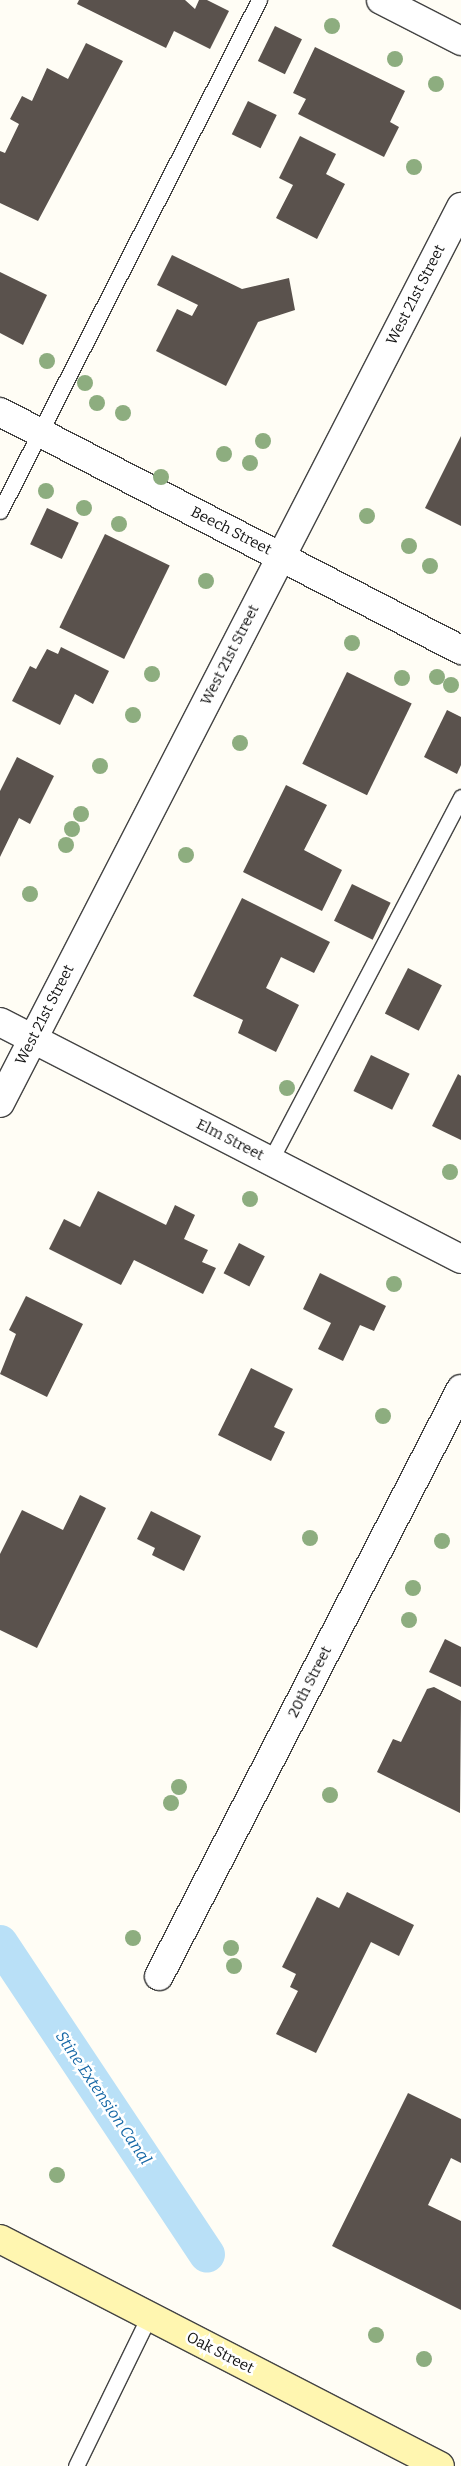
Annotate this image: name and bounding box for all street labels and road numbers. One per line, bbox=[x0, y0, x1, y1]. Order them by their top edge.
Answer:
street label: West 21st Street bbox=[383, 242, 449, 348]
street label: Beech Street bbox=[188, 503, 274, 559]
street label: West 21st Street bbox=[197, 602, 263, 708]
street label: West 21st Street bbox=[12, 962, 78, 1068]
street label: Elm Street bbox=[193, 1115, 267, 1165]
street label: 20th Street bbox=[284, 1643, 336, 1721]
street label: Oak Street bbox=[183, 2328, 257, 2378]

